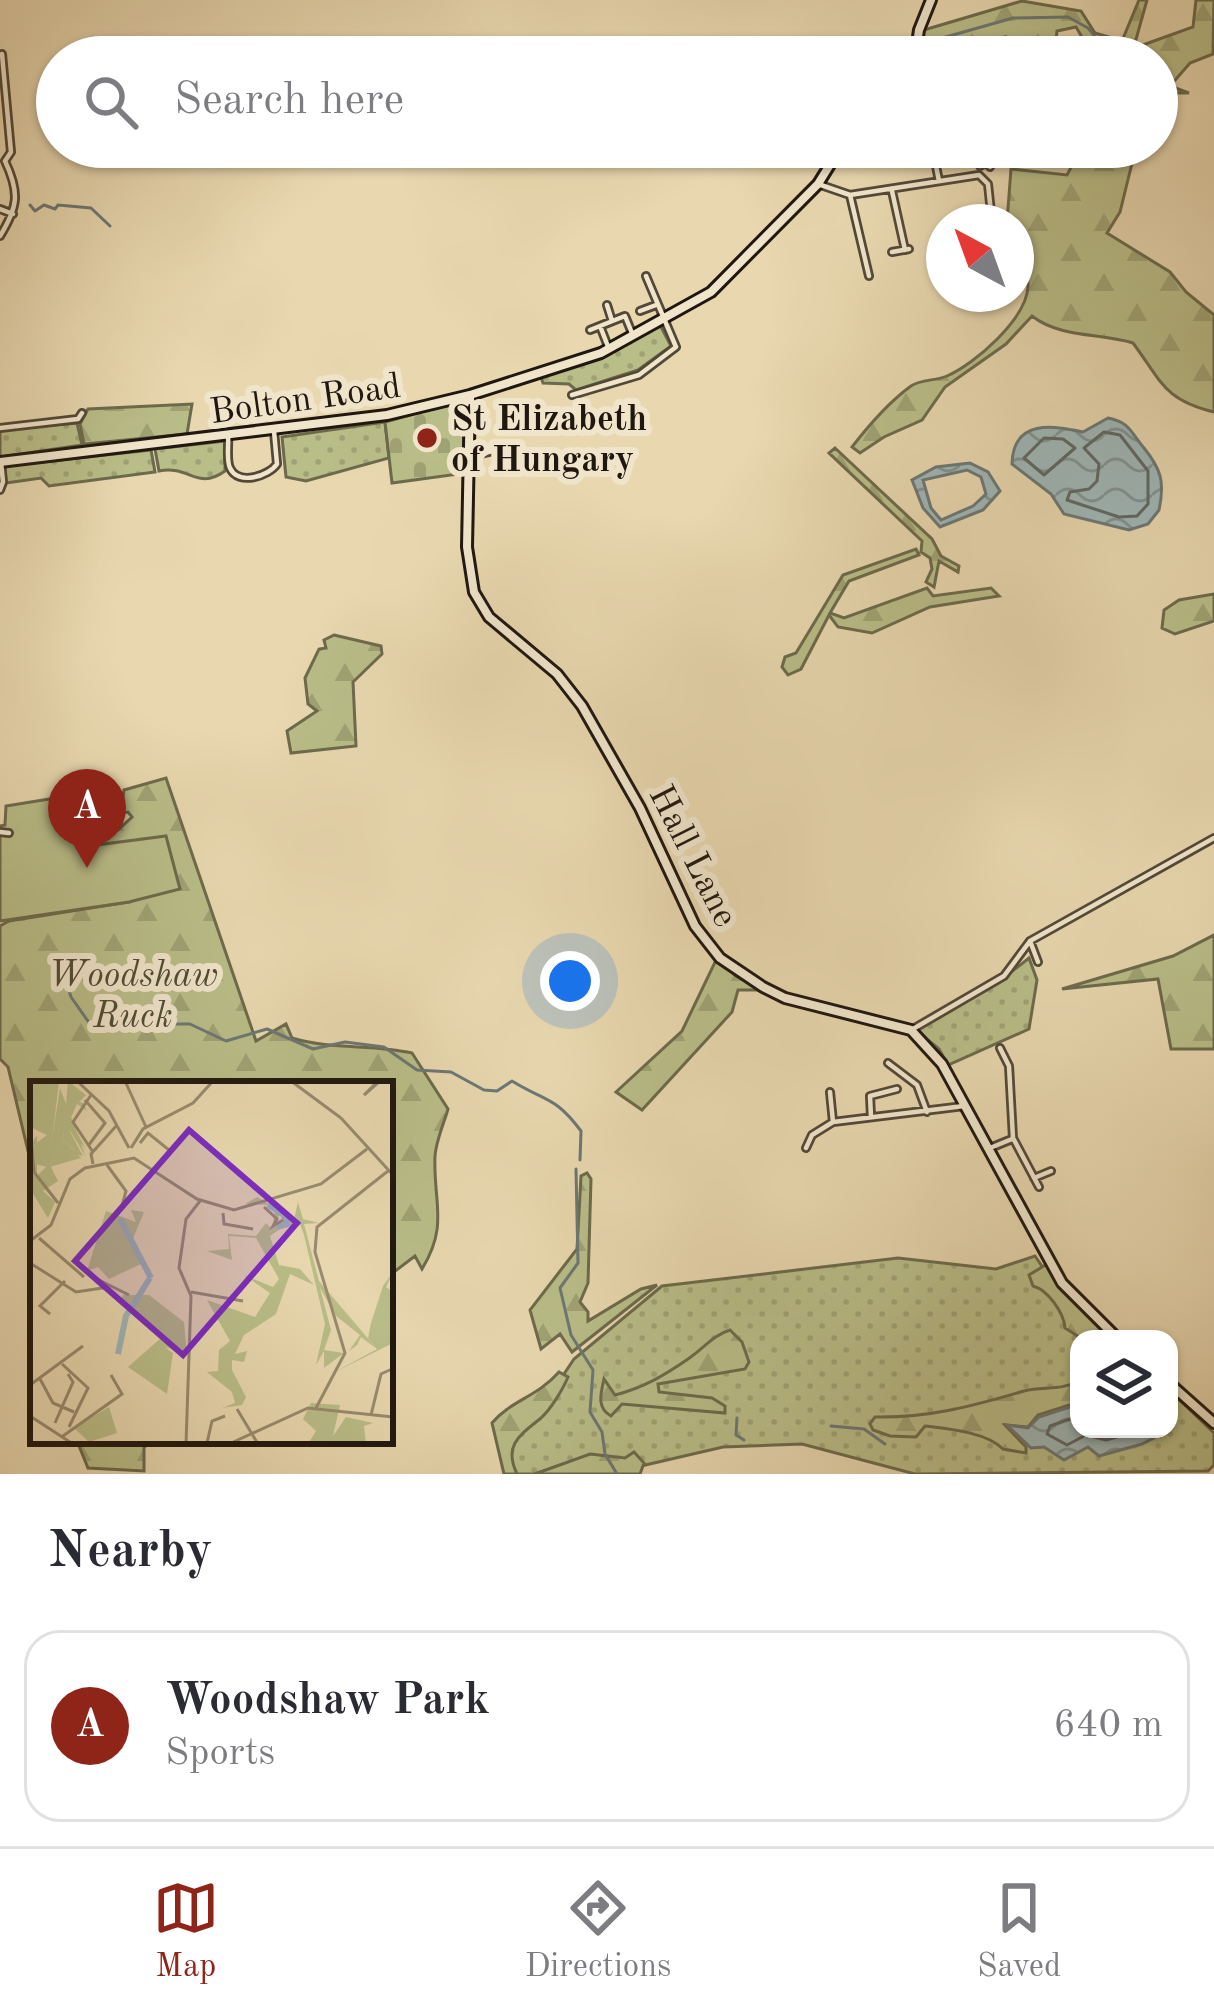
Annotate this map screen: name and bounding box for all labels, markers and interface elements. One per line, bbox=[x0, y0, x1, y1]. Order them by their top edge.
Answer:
search box bbox=[36, 36, 1178, 168]
icon: search bbox=[78, 69, 144, 135]
text: Search here bbox=[174, 79, 404, 124]
north arrow bbox=[926, 204, 1034, 312]
street label: Bolton Road bbox=[208, 370, 403, 432]
place label: St Elizabeth of Hungary bbox=[451, 403, 647, 480]
marker: St Elizabeth of Hungary bbox=[414, 425, 440, 451]
pin: A bbox=[48, 769, 126, 868]
street label: Hall Lane bbox=[641, 780, 742, 933]
your location bbox=[540, 951, 600, 1011]
park label: Woodshaw Ruck bbox=[48, 959, 218, 1036]
inset map bbox=[30, 1081, 393, 1444]
map controls bbox=[1070, 1330, 1178, 1438]
button: layers bbox=[1070, 1330, 1178, 1438]
text: Nearby bbox=[48, 1527, 213, 1578]
text: Woodshaw Park bbox=[165, 1679, 490, 1724]
text: A bbox=[75, 1706, 105, 1745]
text: 640 m bbox=[1053, 1706, 1163, 1745]
text: Sports bbox=[165, 1734, 275, 1773]
tab: Map bbox=[153, 1875, 219, 1988]
tab: Directions bbox=[525, 1875, 671, 1988]
tab: Saved bbox=[977, 1875, 1061, 1988]

